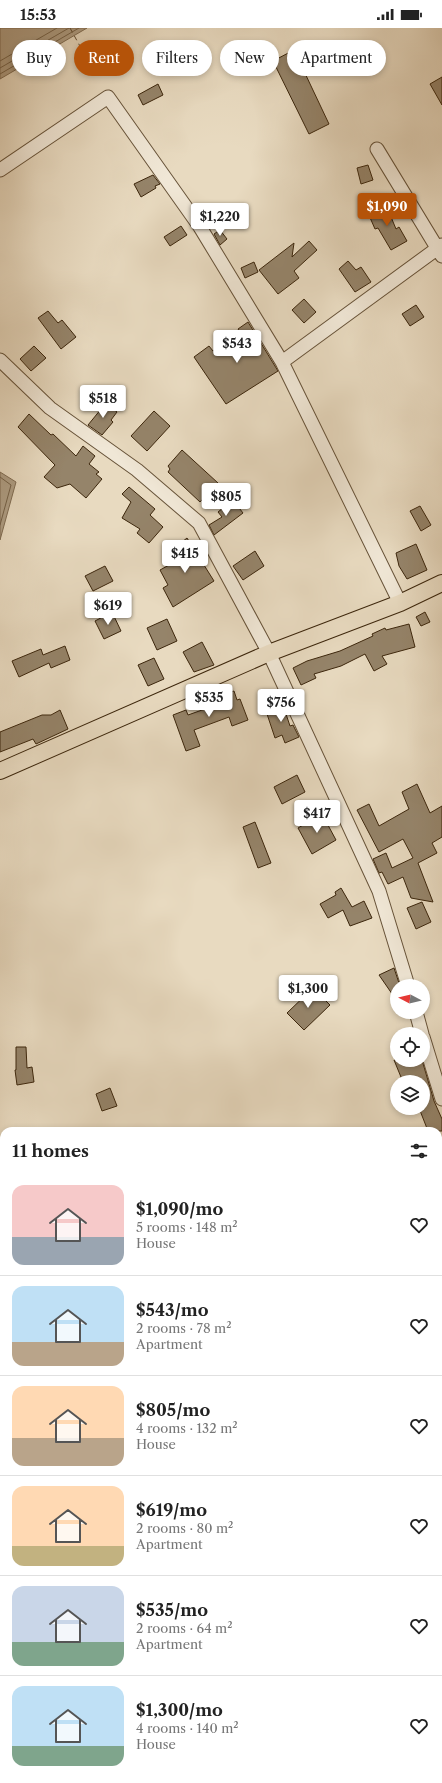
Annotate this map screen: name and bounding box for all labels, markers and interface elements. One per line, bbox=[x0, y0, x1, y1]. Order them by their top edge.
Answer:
text: 15:53 bbox=[20, 5, 56, 24]
chip: Buy bbox=[12, 40, 66, 76]
chip: Rent bbox=[74, 40, 134, 76]
chip: Filters bbox=[142, 40, 212, 76]
chip: New bbox=[220, 40, 279, 76]
chip: Apartment bbox=[287, 40, 386, 76]
pin: $1,090 bbox=[354, 193, 420, 227]
text: $1,090 bbox=[367, 198, 407, 214]
pin: $1,220 bbox=[187, 203, 253, 237]
text: $1,220 bbox=[200, 208, 240, 224]
pin: $543 bbox=[213, 330, 261, 364]
text: $543 bbox=[222, 335, 252, 351]
pin: $518 bbox=[79, 385, 127, 419]
text: $518 bbox=[89, 390, 117, 406]
pin: $805 bbox=[202, 483, 250, 517]
text: $805 bbox=[211, 488, 241, 504]
pin: $415 bbox=[161, 540, 209, 574]
text: $415 bbox=[171, 545, 199, 561]
pin: $619 bbox=[84, 592, 132, 626]
text: $619 bbox=[94, 597, 122, 613]
pin: $535 bbox=[185, 684, 233, 718]
text: $535 bbox=[195, 689, 223, 705]
pin: $756 bbox=[257, 689, 305, 723]
text: $756 bbox=[267, 694, 295, 710]
pin: $417 bbox=[293, 800, 341, 834]
text: $417 bbox=[303, 805, 331, 821]
pin: $1,300 bbox=[275, 975, 341, 1009]
north arrow bbox=[390, 979, 430, 1019]
map controls bbox=[390, 979, 430, 1115]
text: $1,300 bbox=[288, 980, 328, 996]
button: locate bbox=[390, 1027, 430, 1067]
button: layers bbox=[390, 1075, 430, 1115]
icon: filters bbox=[408, 1140, 430, 1162]
text: 11 homes bbox=[12, 1141, 89, 1161]
text: $1,090/mo bbox=[136, 1199, 223, 1219]
icon: home bbox=[44, 1201, 92, 1249]
icon: heart bbox=[408, 1214, 430, 1236]
text: 5 rooms · 148 m² bbox=[136, 1219, 238, 1235]
text: House bbox=[136, 1235, 176, 1251]
text: $543/mo bbox=[136, 1300, 209, 1320]
icon: home bbox=[44, 1302, 92, 1350]
icon: heart bbox=[408, 1315, 430, 1337]
text: 2 rooms · 78 m² bbox=[136, 1320, 232, 1336]
text: Apartment bbox=[136, 1336, 203, 1352]
text: $805/mo bbox=[136, 1400, 210, 1420]
icon: home bbox=[44, 1402, 92, 1450]
icon: heart bbox=[408, 1415, 430, 1437]
text: 4 rooms · 132 m² bbox=[136, 1420, 238, 1436]
text: House bbox=[136, 1436, 176, 1452]
text: $619/mo bbox=[136, 1500, 207, 1520]
icon: home bbox=[44, 1502, 92, 1550]
icon: heart bbox=[408, 1515, 430, 1537]
text: 2 rooms · 80 m² bbox=[136, 1520, 233, 1536]
text: Apartment bbox=[136, 1536, 203, 1552]
text: $535/mo bbox=[136, 1600, 208, 1620]
icon: home bbox=[44, 1602, 92, 1650]
icon: heart bbox=[408, 1615, 430, 1637]
text: 2 rooms · 64 m² bbox=[136, 1620, 233, 1636]
text: Apartment bbox=[136, 1636, 203, 1652]
text: $1,300/mo bbox=[136, 1700, 223, 1720]
icon: home bbox=[44, 1702, 92, 1750]
icon: heart bbox=[408, 1715, 430, 1737]
text: 4 rooms · 140 m² bbox=[136, 1720, 239, 1736]
text: House bbox=[136, 1736, 176, 1752]

